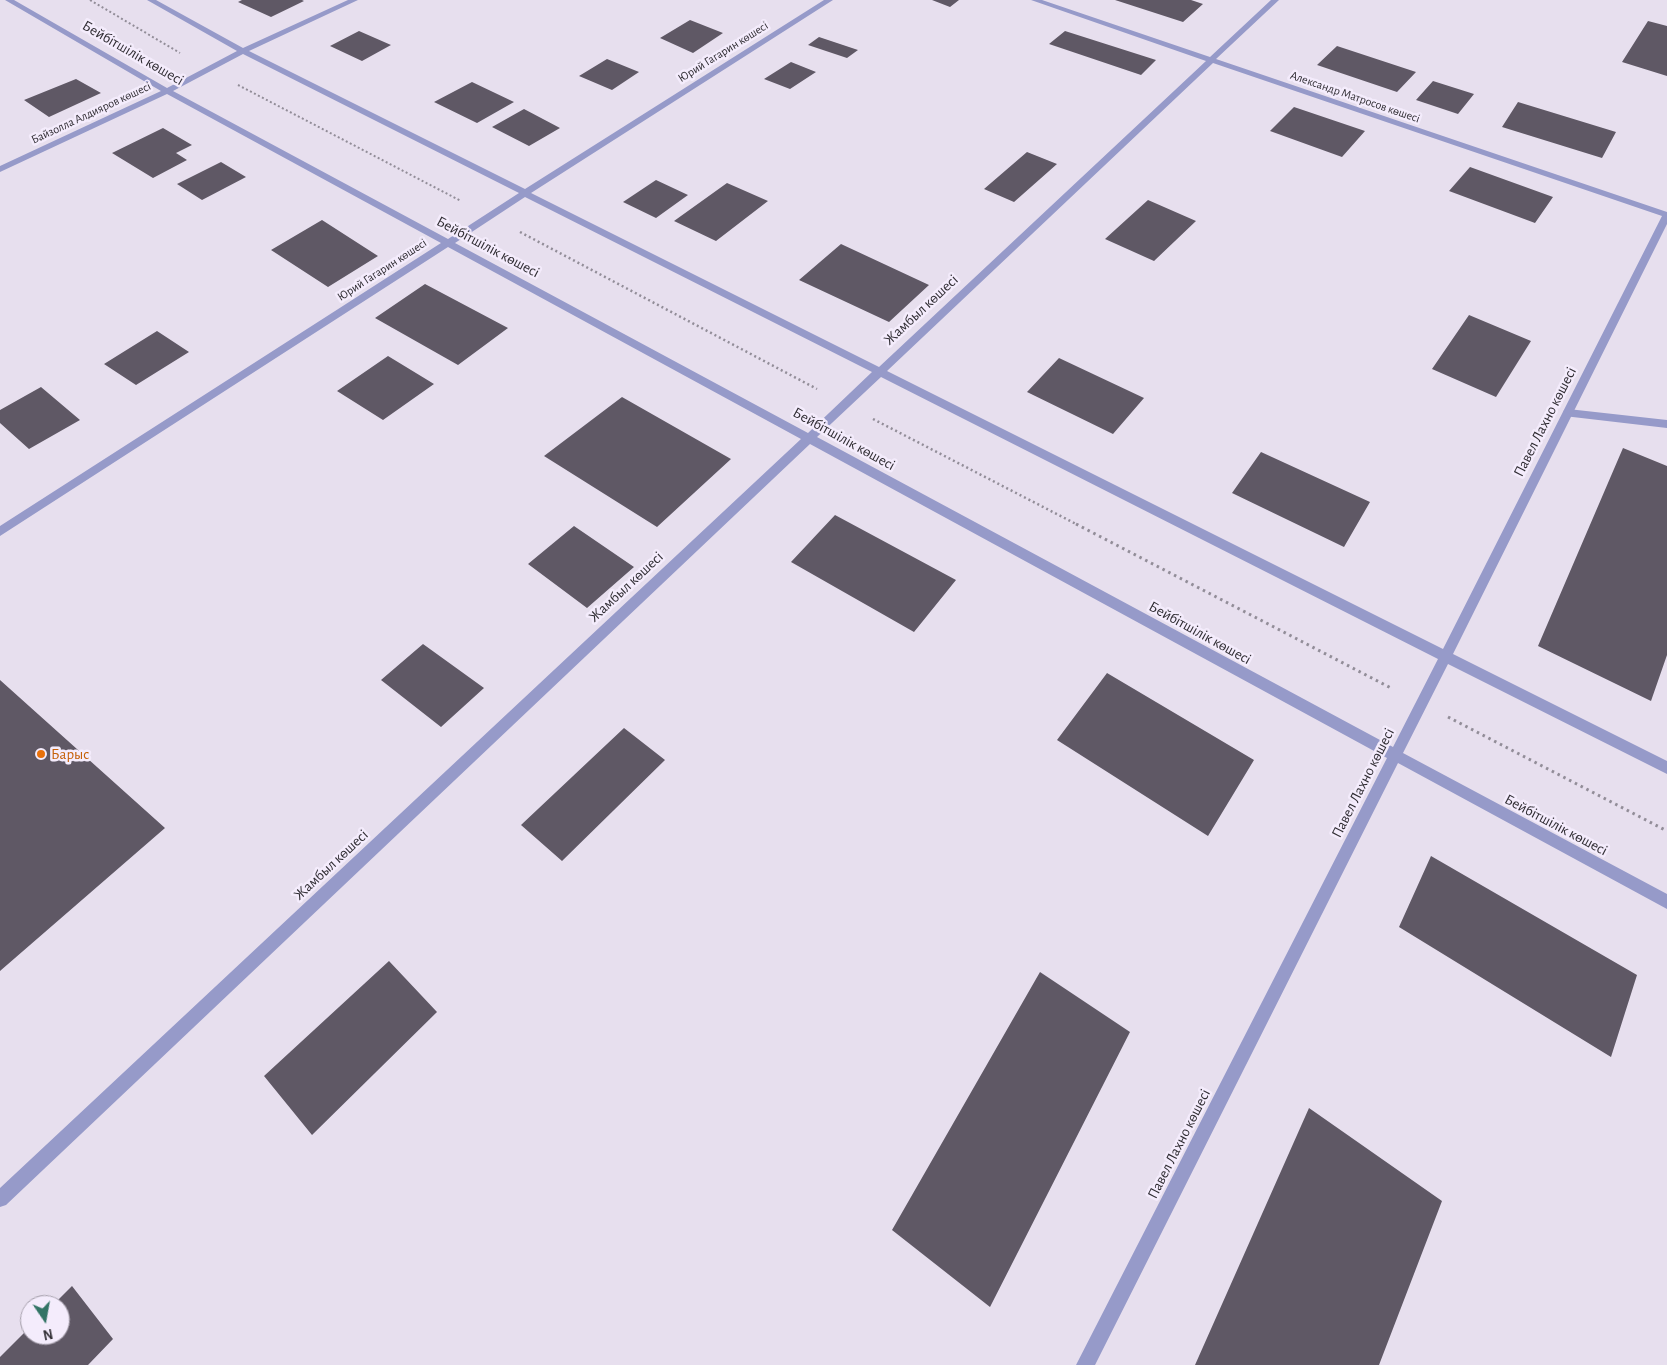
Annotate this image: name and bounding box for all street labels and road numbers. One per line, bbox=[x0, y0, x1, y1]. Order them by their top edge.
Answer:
street label: Бейбітшілік көшесі bbox=[79, 17, 187, 89]
street label: Юрий Гагарин көшесі bbox=[675, 18, 771, 86]
street label: Александр Матросов көшесі bbox=[1288, 68, 1422, 126]
street label: Байзолла Алдияров көшесі bbox=[29, 79, 153, 147]
street label: Бейбітшілік көшесі bbox=[433, 212, 543, 282]
street label: Юрий Гагарин көшесі bbox=[335, 236, 429, 304]
street label: Жамбыл көшесі bbox=[880, 271, 962, 349]
street label: Павел Лахно көшесі bbox=[1510, 364, 1580, 480]
street label: Бейбітшілік көшесі bbox=[790, 403, 898, 475]
street label: Жамбыл көшесі bbox=[585, 548, 667, 626]
street label: Бейбітшілік көшесі bbox=[1146, 597, 1254, 669]
street label: Павел Лахно көшесі bbox=[1328, 725, 1398, 841]
street label: Бейбітшілік көшесі bbox=[1501, 790, 1611, 860]
street label: Жамбыл көшесі bbox=[290, 826, 372, 904]
street label: Павел Лахно көшесі bbox=[1144, 1086, 1214, 1202]

